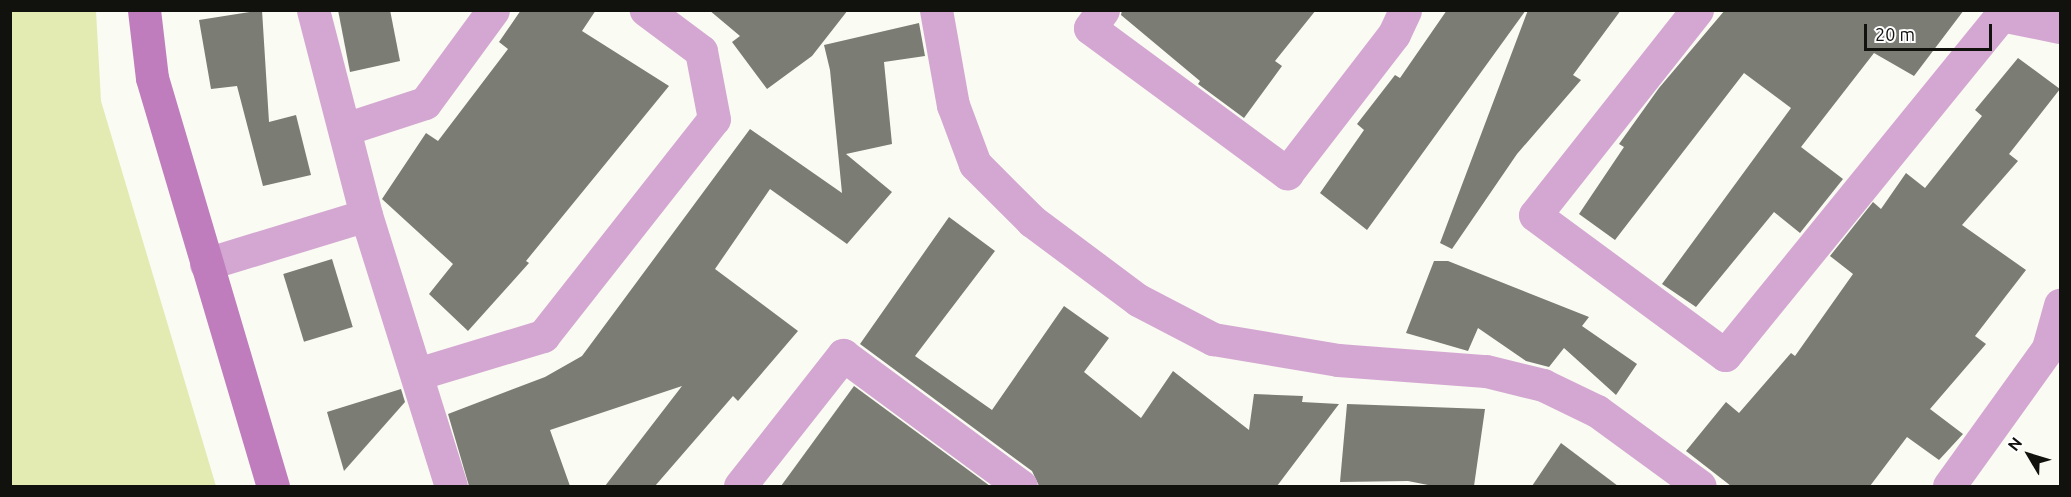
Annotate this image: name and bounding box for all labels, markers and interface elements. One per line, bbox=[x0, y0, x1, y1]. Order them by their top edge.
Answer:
scale bar bbox=[1867, 12, 1994, 50]
text: 20 m bbox=[1875, 24, 1915, 44]
north arrow bbox=[1999, 425, 2059, 485]
text: N bbox=[2004, 434, 2026, 454]

